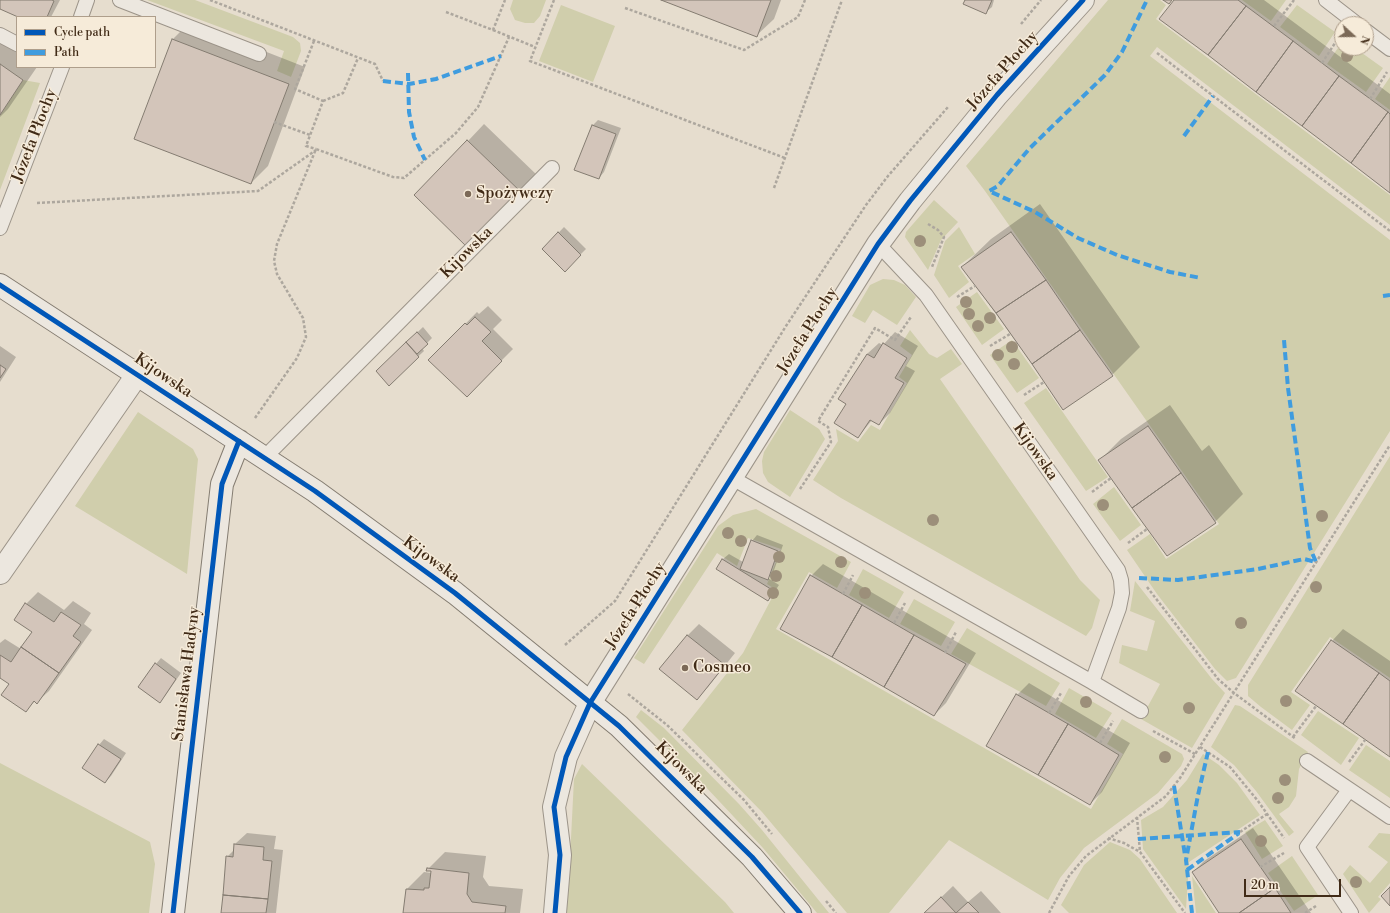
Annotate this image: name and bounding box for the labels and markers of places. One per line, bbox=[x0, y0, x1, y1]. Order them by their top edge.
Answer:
place label: Spożywczy bbox=[476, 184, 553, 204]
marker: Spożywczy bbox=[463, 189, 473, 199]
place label: Cosmeo bbox=[693, 658, 751, 678]
marker: Cosmeo bbox=[680, 663, 690, 673]

